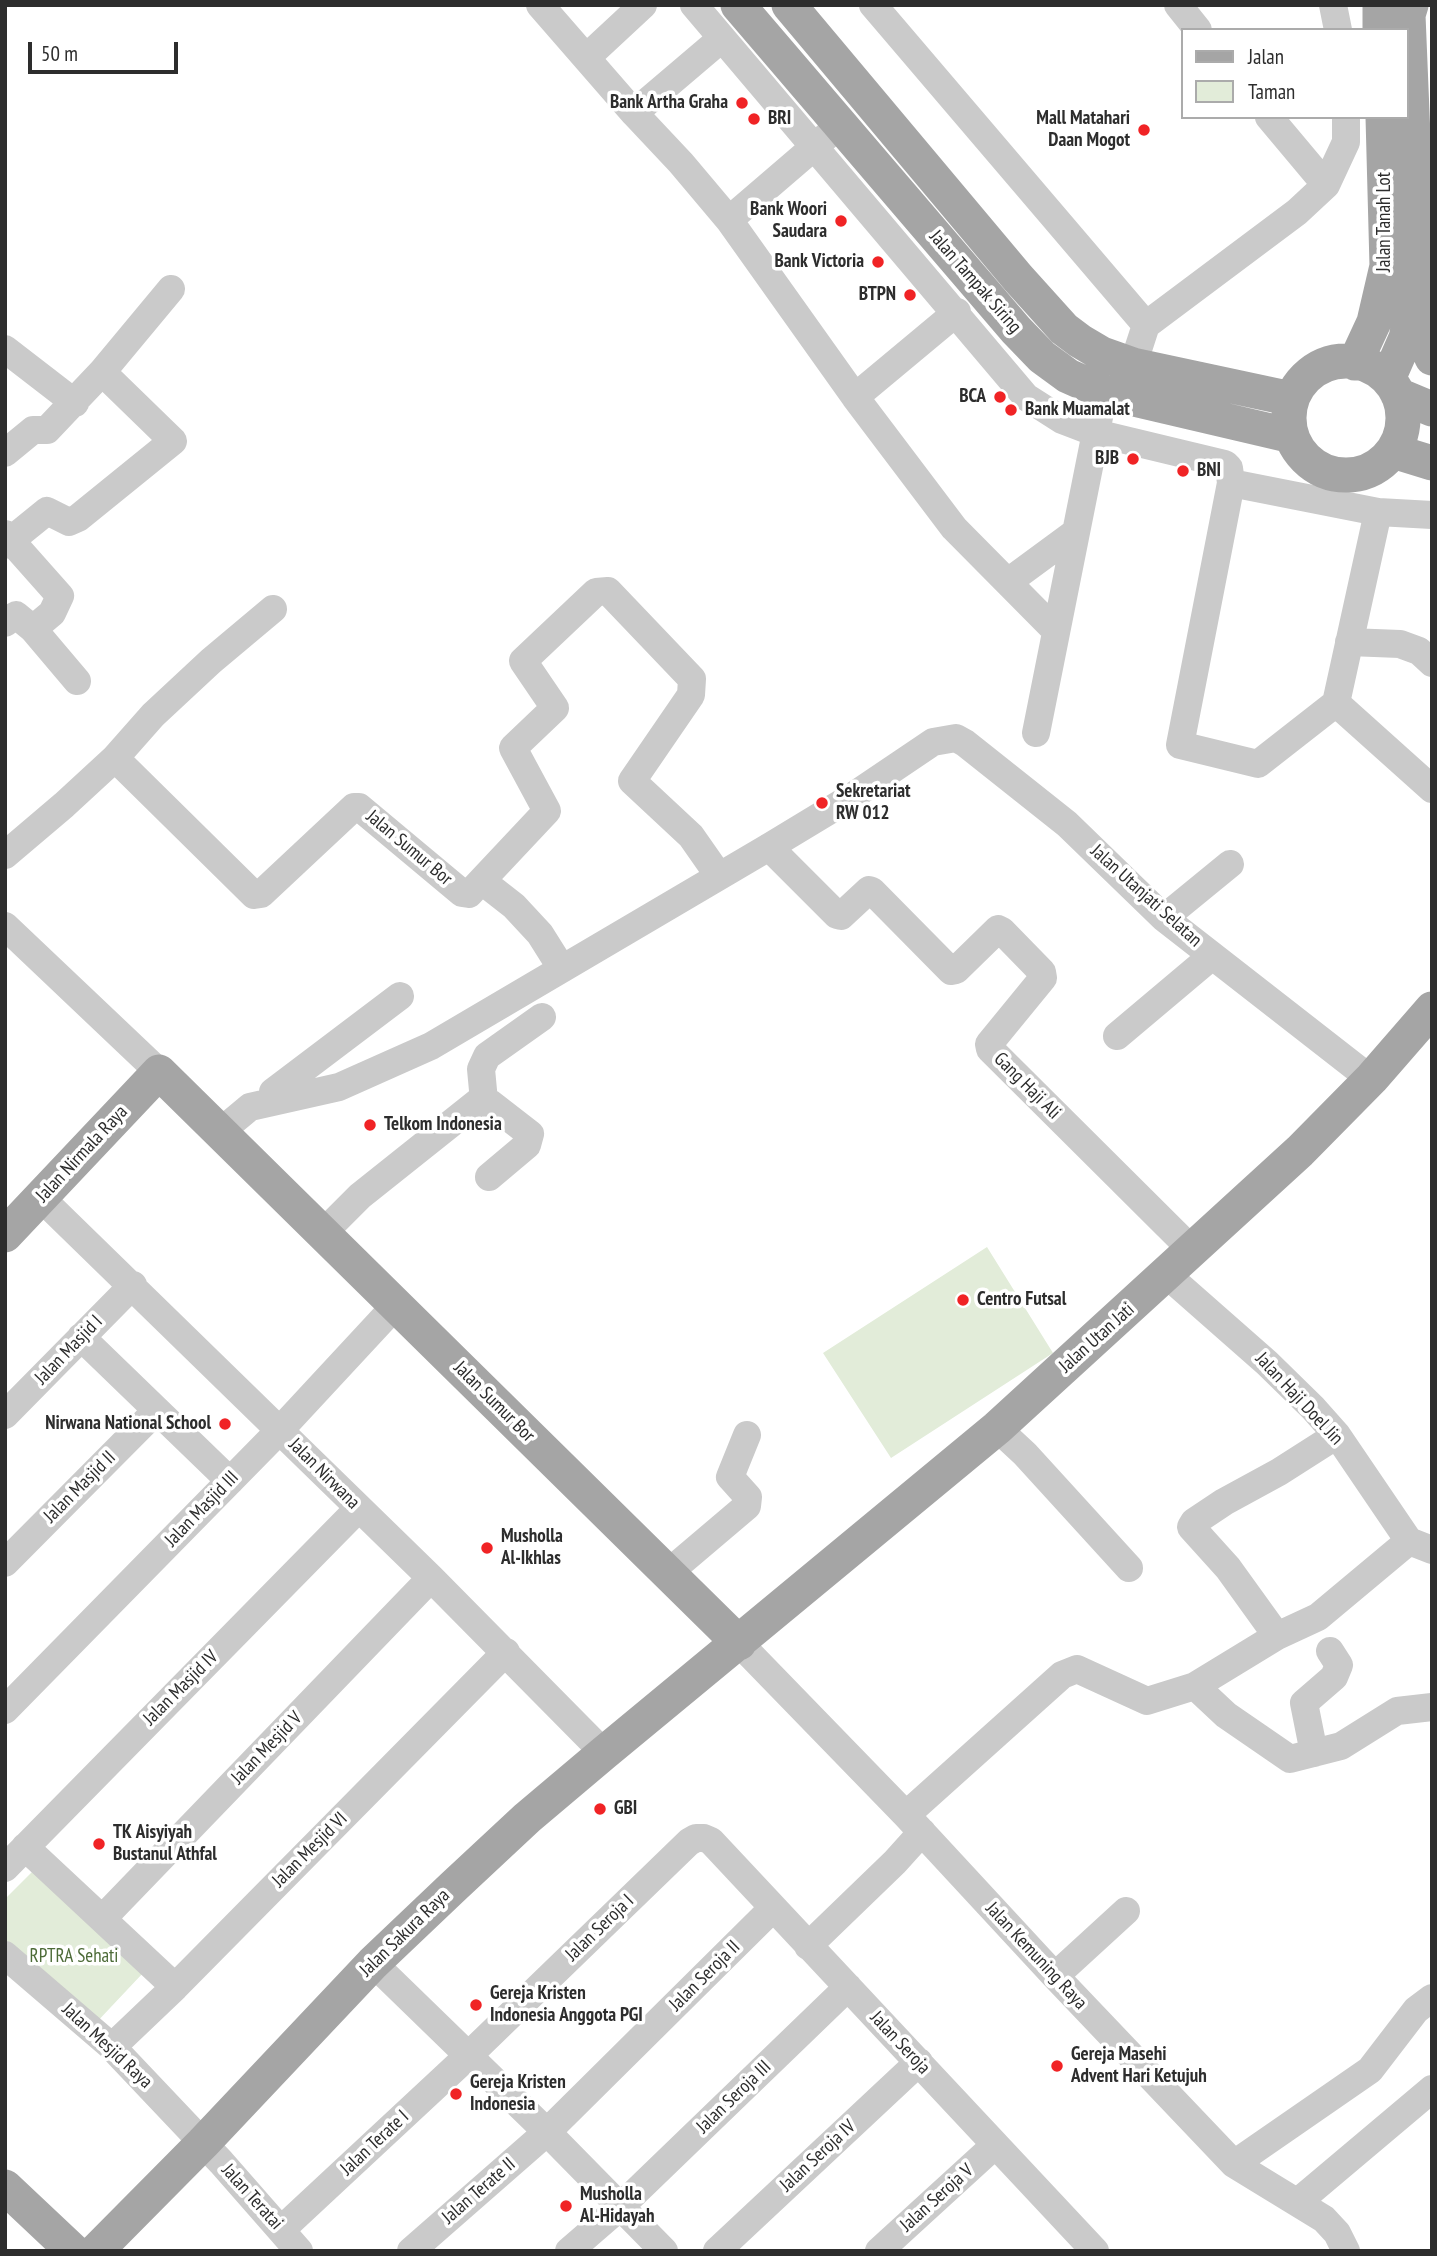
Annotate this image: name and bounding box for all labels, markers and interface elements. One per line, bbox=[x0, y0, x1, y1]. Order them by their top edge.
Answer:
scale bar bbox=[32, 28, 182, 72]
legend bbox=[1182, 28, 1409, 119]
text: 50 m bbox=[41, 40, 78, 67]
text: Jalan bbox=[1248, 43, 1284, 70]
text: Taman bbox=[1248, 78, 1295, 105]
place label: Bank Artha Graha bbox=[610, 92, 728, 114]
marker: Bank Artha Graha bbox=[734, 95, 750, 111]
place label: BRI bbox=[768, 108, 791, 130]
place label: Mall Matahari Daan Mogot bbox=[1036, 108, 1130, 152]
marker: BRI bbox=[746, 111, 762, 127]
marker: Mall Matahari Daan Mogot bbox=[1136, 122, 1152, 138]
street label: Jalan Tanah Lot bbox=[1374, 172, 1396, 272]
place label: Bank Woori Saudara bbox=[750, 199, 827, 243]
marker: Bank Woori Saudara bbox=[833, 213, 849, 229]
street label: Jalan Tampak Siring bbox=[924, 226, 1026, 338]
place label: Bank Victoria bbox=[774, 251, 864, 273]
marker: Bank Victoria bbox=[870, 254, 886, 270]
place label: BTPN bbox=[859, 284, 896, 306]
marker: BTPN bbox=[902, 287, 918, 303]
place label: BCA bbox=[959, 386, 986, 408]
marker: BCA bbox=[992, 389, 1008, 405]
place label: Bank Muamalat bbox=[1025, 399, 1130, 421]
marker: Bank Muamalat bbox=[1003, 402, 1019, 418]
place label: BJB bbox=[1095, 448, 1119, 470]
marker: BJB bbox=[1125, 451, 1141, 467]
place label: BNI bbox=[1197, 460, 1221, 482]
marker: BNI bbox=[1175, 463, 1191, 479]
place label: Sekretariat RW 012 bbox=[836, 781, 911, 825]
marker: Sekretariat RW 012 bbox=[814, 795, 830, 811]
street label: Jalan Sumur Bor bbox=[361, 805, 457, 891]
street label: Jalan Utanjati Selatan bbox=[1086, 840, 1206, 952]
street label: Gang Haji Ali bbox=[989, 1048, 1065, 1124]
street label: Jalan Nirmala Raya bbox=[32, 1101, 132, 1207]
place label: Telkom Indonesia bbox=[384, 1114, 502, 1136]
marker: Telkom Indonesia bbox=[362, 1117, 378, 1133]
place label: Centro Futsal bbox=[977, 1289, 1066, 1311]
marker: Centro Futsal bbox=[955, 1292, 971, 1308]
street label: Jalan Utan Jati bbox=[1055, 1298, 1139, 1378]
street label: Jalan Masjid I bbox=[30, 1311, 108, 1389]
street label: Jalan Haji Doel Jin bbox=[1250, 1348, 1348, 1450]
street label: Jalan Sumur Bor bbox=[449, 1357, 539, 1447]
place label: Nirwana National School bbox=[45, 1413, 211, 1435]
marker: Nirwana National School bbox=[217, 1416, 233, 1432]
street label: Jalan Nirwana bbox=[284, 1434, 364, 1514]
street label: Jalan Masjid II bbox=[39, 1446, 121, 1528]
street label: Jalan Masjid III bbox=[160, 1466, 244, 1552]
place label: Musholla Al-Ikhlas bbox=[501, 1526, 563, 1570]
marker: Musholla Al-Ikhlas bbox=[479, 1540, 495, 1556]
street label: Jalan Masjid IV bbox=[139, 1646, 223, 1730]
street label: Jalan Mesjid V bbox=[227, 1707, 307, 1789]
place label: GBI bbox=[614, 1798, 637, 1820]
marker: GBI bbox=[592, 1801, 608, 1817]
street label: Jalan Mesjid VI bbox=[268, 1808, 352, 1892]
place label: TK Aisyiyah Bustanul Athfal bbox=[113, 1822, 217, 1866]
marker: TK Aisyiyah Bustanul Athfal bbox=[91, 1836, 107, 1852]
street label: Jalan Sakura Raya bbox=[355, 1884, 455, 1982]
street label: Jalan Seroja I bbox=[561, 1890, 639, 1966]
street label: Jalan Kemuning Raya bbox=[981, 1898, 1091, 2014]
street label: Jalan Seroja II bbox=[665, 1936, 745, 2016]
park label: RPTRA Sehati bbox=[30, 1946, 118, 1968]
place label: Gereja Kristen Indonesia Anggota PGI bbox=[490, 1983, 643, 2027]
marker: Gereja Kristen Indonesia Anggota PGI bbox=[468, 1997, 484, 2013]
street label: Jalan Mesjid Raya bbox=[57, 1998, 157, 2094]
street label: Jalan Seroja bbox=[865, 2007, 935, 2079]
place label: Gereja Masehi Advent Hari Ketujuh bbox=[1071, 2044, 1207, 2088]
street label: Jalan Seroja III bbox=[692, 2056, 776, 2138]
marker: Gereja Masehi Advent Hari Ketujuh bbox=[1049, 2058, 1065, 2074]
place label: Gereja Kristen Indonesia bbox=[470, 2072, 566, 2116]
marker: Gereja Kristen Indonesia bbox=[448, 2086, 464, 2102]
street label: Jalan Terate I bbox=[336, 2106, 414, 2180]
street label: Jalan Seroja IV bbox=[776, 2115, 860, 2197]
street label: Jalan Terate II bbox=[438, 2153, 520, 2229]
street label: Jalan Teratai bbox=[217, 2159, 287, 2235]
street label: Jalan Seroja V bbox=[896, 2159, 978, 2237]
place label: Musholla Al-Hidayah bbox=[580, 2184, 654, 2228]
marker: Musholla Al-Hidayah bbox=[558, 2198, 574, 2214]

